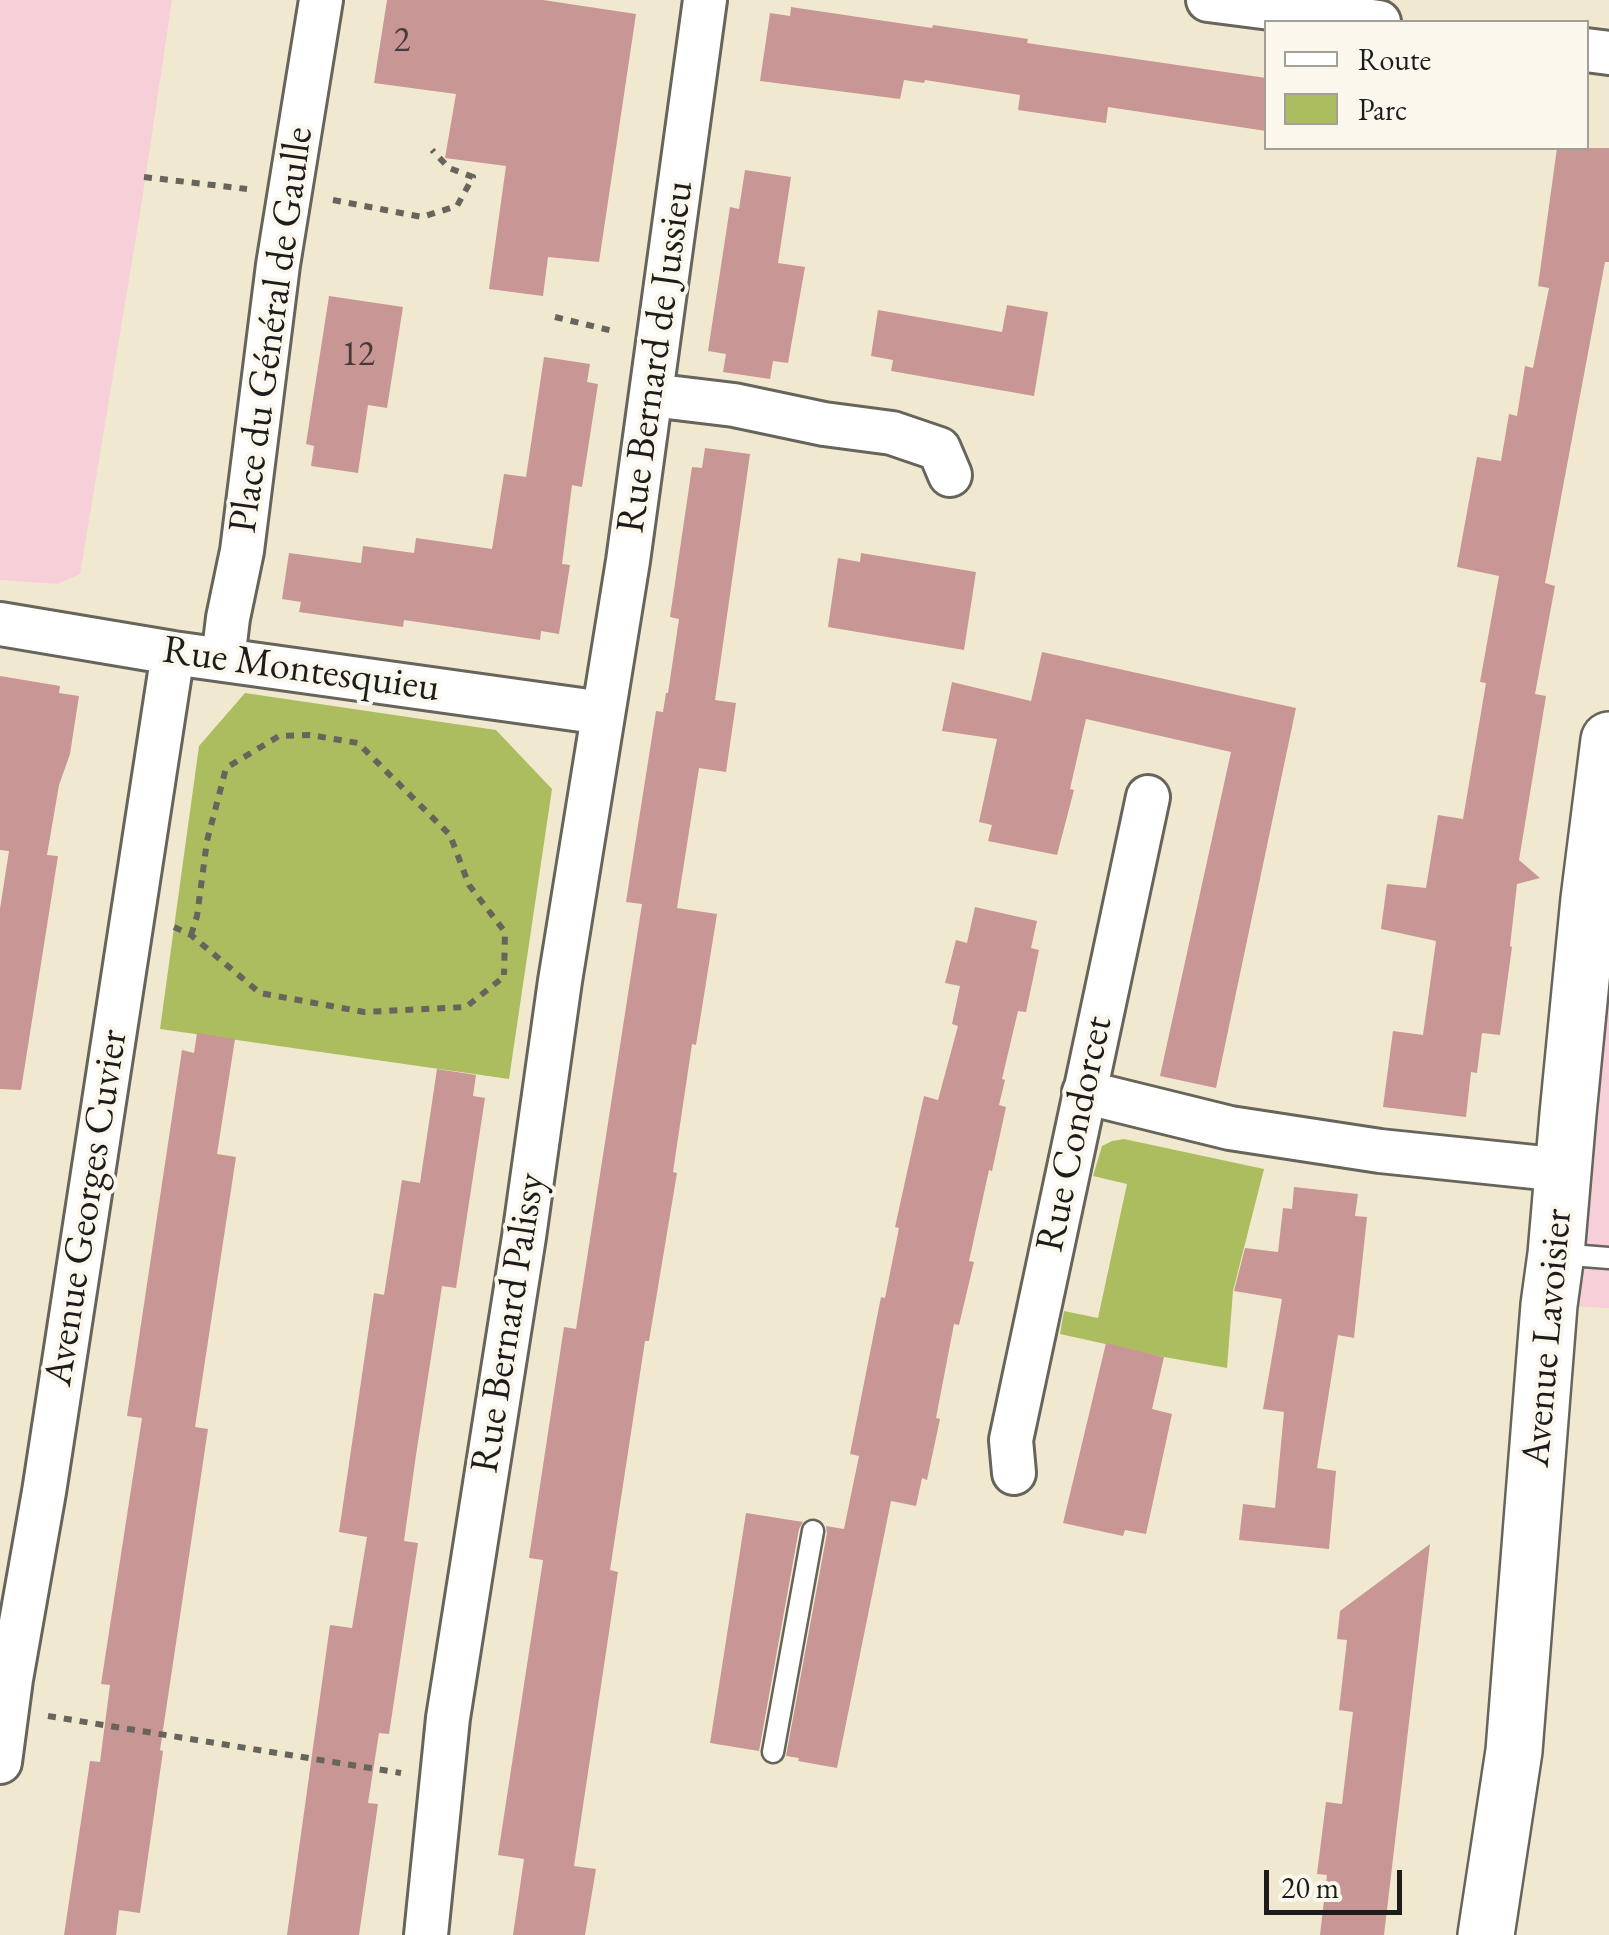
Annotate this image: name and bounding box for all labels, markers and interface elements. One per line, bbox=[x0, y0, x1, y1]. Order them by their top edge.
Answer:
house number: 2 bbox=[394, 20, 410, 62]
legend bbox=[1264, 20, 1589, 150]
text: Route bbox=[1358, 40, 1431, 79]
text: Parc bbox=[1358, 90, 1407, 129]
street label: Place du Général de Gaulle bbox=[220, 124, 324, 536]
street label: Rue Bernard de Jussieu bbox=[608, 178, 704, 536]
house number: 12 bbox=[341, 334, 375, 376]
street label: Rue Montesquieu bbox=[160, 627, 442, 713]
street label: Rue Condorcet bbox=[1027, 1012, 1123, 1256]
street label: Avenue Georges Cuvier bbox=[35, 1026, 139, 1390]
street label: Rue Bernard Palissy bbox=[462, 1170, 556, 1476]
street label: Avenue Lavoisier bbox=[1513, 1207, 1583, 1469]
scale bar bbox=[1269, 1850, 1406, 1912]
text: 20 m bbox=[1281, 1868, 1339, 1907]

